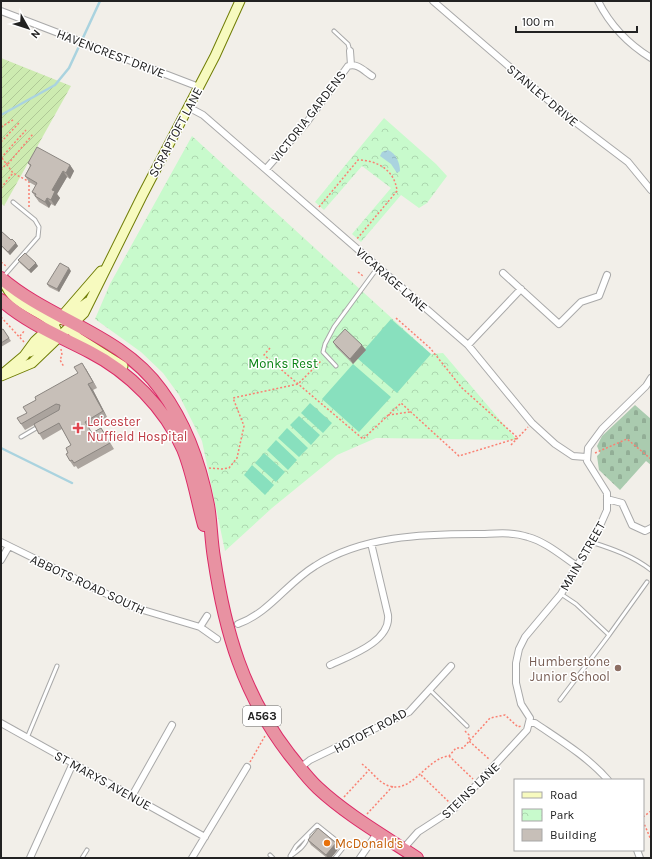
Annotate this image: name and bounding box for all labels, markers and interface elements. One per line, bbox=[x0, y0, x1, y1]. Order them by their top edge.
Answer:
north arrow bbox=[8, 8, 48, 48]
scale bar bbox=[516, 8, 637, 34]
text: 100 m bbox=[522, 15, 554, 29]
street label: HAVENCREST DRIVE bbox=[55, 26, 167, 81]
text: N bbox=[28, 27, 43, 41]
street label: STANLEY DRIVE bbox=[504, 61, 581, 130]
street label: VICTORIA GARDENS bbox=[268, 67, 349, 165]
street label: SCRAPTOFT LANE bbox=[145, 85, 205, 180]
street label: VICARAGE LANE bbox=[353, 244, 431, 315]
park label: Monks Rest bbox=[248, 356, 318, 371]
place label: Leicester Nuffield Hospital bbox=[87, 414, 187, 444]
marker: Leicester Nuffield Hospital bbox=[72, 422, 84, 434]
street label: MAIN STREET bbox=[557, 518, 609, 594]
street label: ABBOTS ROAD SOUTH bbox=[28, 551, 148, 618]
place label: Humberstone Junior School bbox=[529, 654, 610, 684]
marker: Humberstone Junior School bbox=[613, 663, 623, 673]
street label: HOTOFT ROAD bbox=[331, 705, 409, 756]
road number: A563 bbox=[243, 706, 281, 726]
street label: ST MARYS AVENUE bbox=[52, 748, 154, 813]
street label: STEINS LANE bbox=[438, 759, 502, 822]
legend bbox=[514, 779, 644, 851]
text: Road bbox=[550, 788, 578, 802]
text: Park bbox=[550, 808, 575, 822]
text: Building bbox=[550, 828, 597, 842]
place label: McDonald's bbox=[335, 836, 404, 851]
marker: McDonald's bbox=[322, 838, 332, 848]

